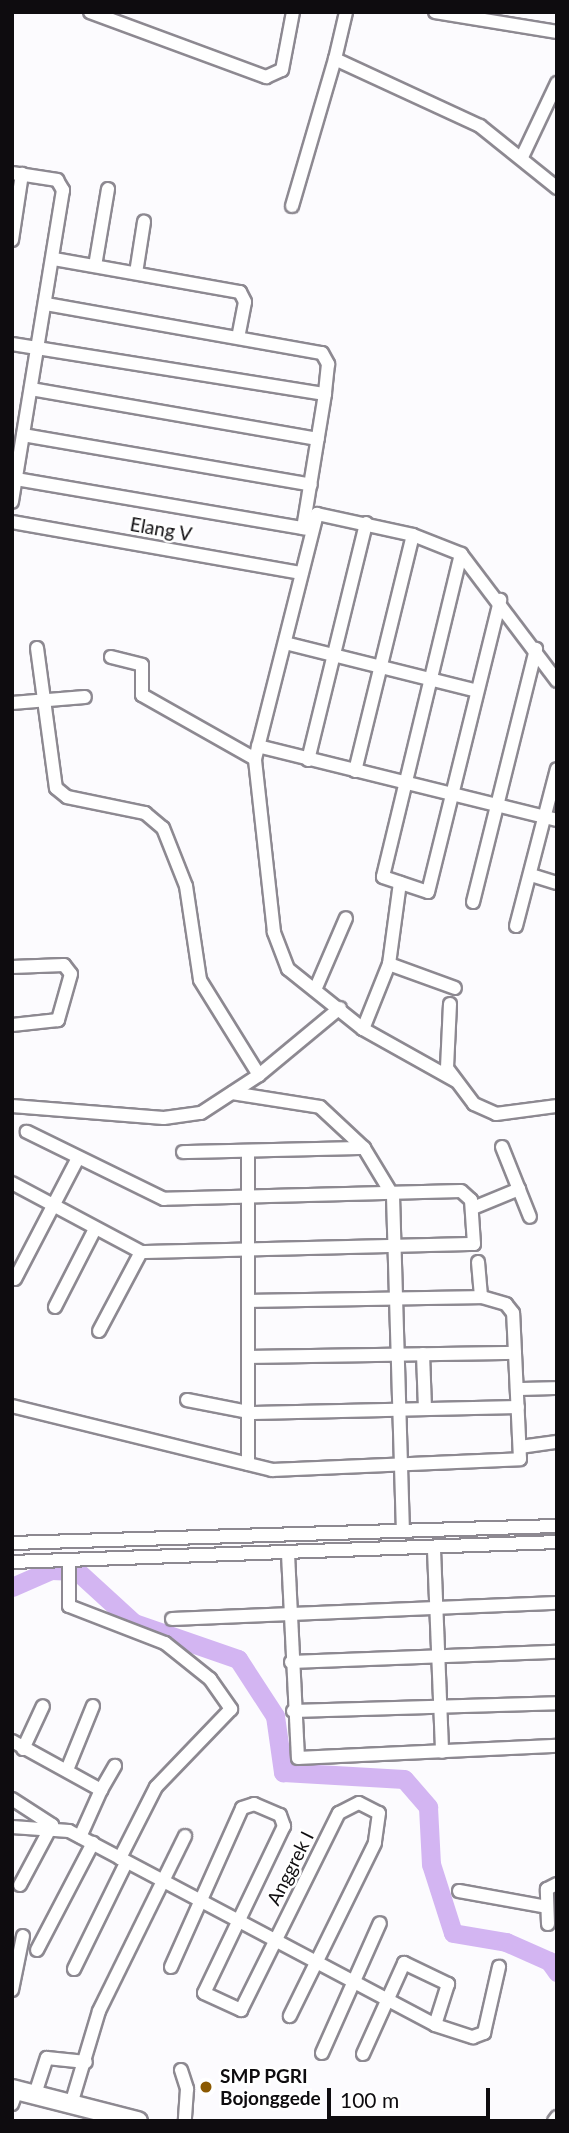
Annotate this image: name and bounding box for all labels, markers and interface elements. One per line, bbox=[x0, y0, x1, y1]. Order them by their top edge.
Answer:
street label: Elang V bbox=[128, 512, 194, 546]
street label: Anggrek I bbox=[262, 1827, 318, 1909]
place label: SMP PGRI Bojonggede bbox=[220, 2065, 321, 2109]
scale bar bbox=[331, 2074, 494, 2118]
marker: SMP PGRI Bojonggede bbox=[198, 2079, 214, 2095]
text: 100 m bbox=[340, 2087, 399, 2112]

